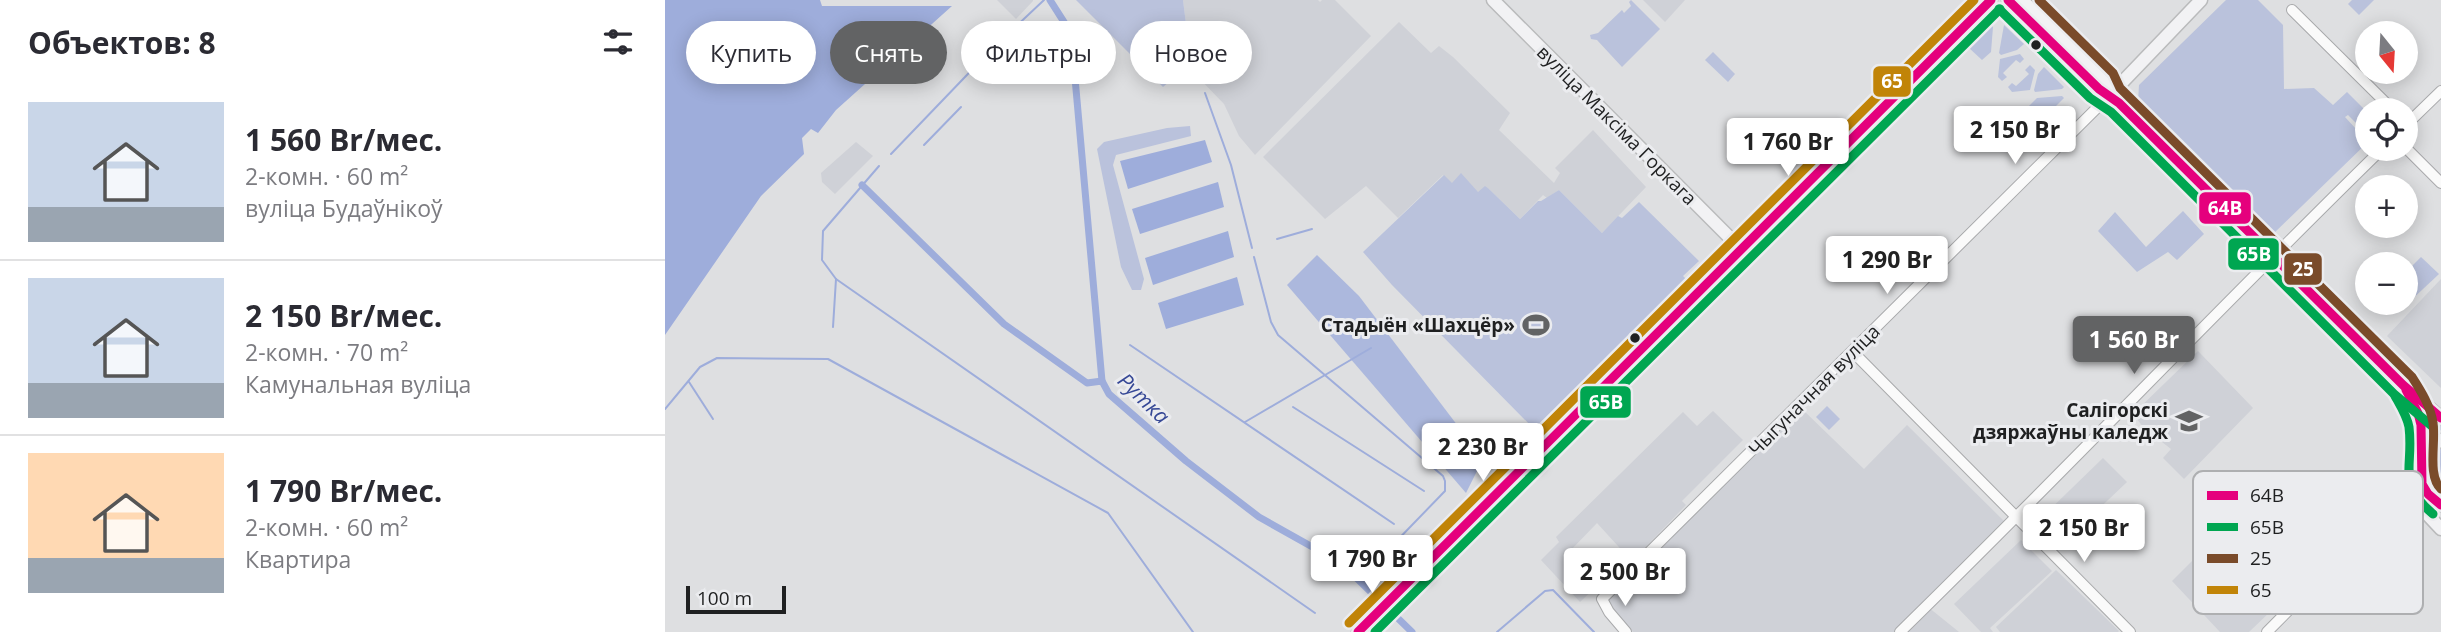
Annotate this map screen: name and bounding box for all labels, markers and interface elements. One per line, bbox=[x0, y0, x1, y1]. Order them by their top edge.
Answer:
chip: Купить bbox=[686, 21, 816, 84]
chip: Снять bbox=[830, 21, 947, 84]
chip: Фильтры bbox=[961, 21, 1116, 84]
chip: Новое bbox=[1130, 21, 1252, 84]
north arrow bbox=[2355, 21, 2419, 84]
map controls bbox=[2355, 21, 2418, 315]
text: Объектов: 8 bbox=[28, 22, 216, 63]
icon: filters bbox=[599, 23, 637, 61]
unlabelled marker bbox=[2029, 38, 2043, 52]
street label: вуліца Максіма Горкага bbox=[1531, 39, 1703, 211]
line badge: 65 bbox=[1872, 65, 1912, 98]
text: 65 bbox=[1881, 68, 1903, 94]
button: locate bbox=[2355, 98, 2418, 161]
pin: 2 150 Br bbox=[1943, 106, 2087, 166]
text: 2 150 Br bbox=[1970, 113, 2060, 145]
pin: 1 760 Br bbox=[1716, 118, 1860, 178]
text: 1 560 Br/мес. bbox=[245, 119, 442, 160]
text: 1 760 Br bbox=[1743, 125, 1833, 157]
icon: home bbox=[84, 130, 168, 214]
text: 2-комн. · 60 m² bbox=[245, 160, 408, 192]
button: + bbox=[2355, 175, 2418, 238]
line badge: 64В bbox=[2198, 191, 2252, 225]
text: вуліца Будаўнікоў bbox=[245, 192, 443, 224]
text: 64В bbox=[2208, 195, 2242, 221]
pin: 1 290 Br bbox=[1815, 236, 1959, 296]
line badge: 65В bbox=[2227, 237, 2280, 271]
text: 65В bbox=[2237, 241, 2271, 267]
text: 1 290 Br bbox=[1842, 243, 1932, 275]
line badge: 25 bbox=[2283, 252, 2323, 286]
button: − bbox=[2355, 252, 2418, 315]
text: 25 bbox=[2292, 256, 2314, 282]
text: 2 150 Br/мес. bbox=[245, 295, 442, 336]
icon: home bbox=[84, 306, 168, 390]
sports icon: Стадыён «Шахцёр» bbox=[1521, 310, 1551, 340]
place label: Стадыён «Шахцёр» bbox=[1321, 312, 1515, 338]
pin: 1 560 Br bbox=[2062, 316, 2206, 376]
street label: Чыгуначная вуліца bbox=[1743, 319, 1885, 461]
text: 1 560 Br bbox=[2089, 323, 2179, 355]
unlabelled marker bbox=[1628, 331, 1642, 345]
text: 2-комн. · 70 m² bbox=[245, 336, 408, 368]
water label: Рутка bbox=[1112, 366, 1176, 430]
text: Камунальная вуліца bbox=[245, 368, 471, 400]
line badge: 65В bbox=[1579, 385, 1632, 419]
text: 65В bbox=[1589, 389, 1623, 415]
place label: Салігорскі дзяржаўны каледж bbox=[1973, 397, 2168, 445]
school or university icon: Салігорскі дзяржаўны каледж bbox=[2174, 406, 2204, 436]
pin: 2 230 Br bbox=[1411, 424, 1555, 483]
text: 2 230 Br bbox=[1438, 430, 1528, 462]
text: 1 790 Br/мес. bbox=[245, 470, 442, 511]
legend bbox=[2193, 471, 2423, 614]
icon: home bbox=[84, 481, 168, 565]
text: 64В bbox=[2250, 482, 2284, 508]
pin: 2 150 Br bbox=[2012, 504, 2156, 564]
text: 2-комн. · 60 m² bbox=[245, 511, 408, 543]
text: 2 150 Br bbox=[2039, 511, 2129, 543]
text: 65В bbox=[2250, 514, 2284, 540]
pin: 1 790 Br bbox=[1300, 536, 1444, 595]
text: 1 790 Br bbox=[1327, 542, 1417, 574]
text: Квартира bbox=[245, 543, 351, 575]
text: 25 bbox=[2250, 545, 2272, 571]
pin: 2 500 Br bbox=[1553, 548, 1697, 608]
text: 2 500 Br bbox=[1580, 555, 1670, 587]
text: 65 bbox=[2250, 577, 2272, 603]
scale bar bbox=[686, 583, 786, 615]
text: 100 m bbox=[697, 585, 752, 611]

